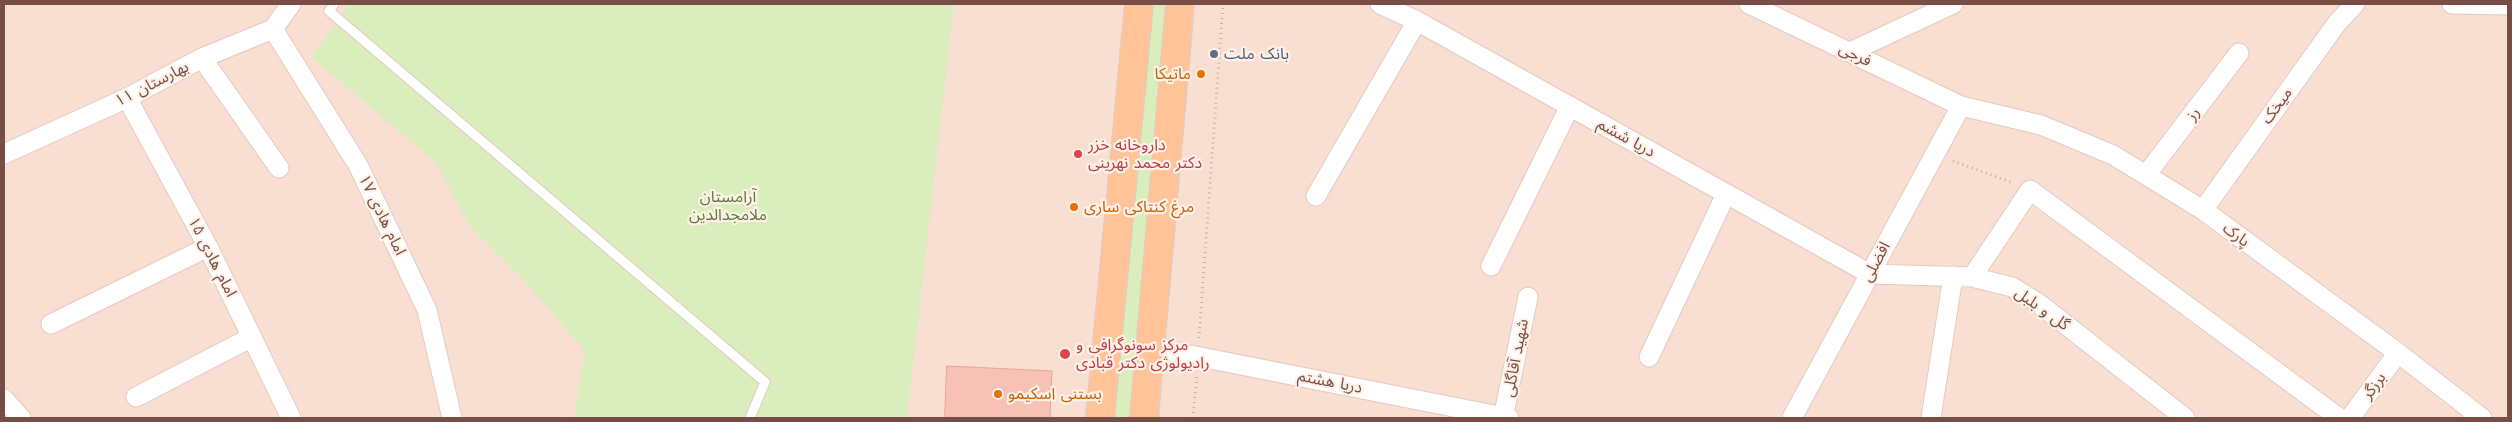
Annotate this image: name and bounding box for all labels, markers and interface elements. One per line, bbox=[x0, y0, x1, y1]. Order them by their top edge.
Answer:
street label: فرجی bbox=[1835, 39, 1875, 71]
place label: بانک ملت bbox=[1224, 44, 1289, 64]
marker: بانک ملت bbox=[1208, 48, 1220, 60]
street label: بهارستان ۱۱ bbox=[112, 57, 192, 111]
place label: ماتیکا bbox=[1154, 64, 1191, 84]
marker: ماتیکا bbox=[1195, 68, 1207, 80]
street label: میخک bbox=[2257, 84, 2297, 128]
street label: رز bbox=[2182, 104, 2204, 124]
street label: دریا ششم bbox=[1594, 114, 1658, 162]
place label: داروخانه خزر دکتر محمد نهرینی bbox=[1088, 135, 1202, 173]
marker: داروخانه خزر دکتر محمد نهرینی bbox=[1072, 148, 1084, 160]
street label: امام هادی ۱۷ bbox=[354, 171, 410, 259]
park label: آرامستان ملامجدالدین bbox=[689, 187, 767, 225]
place label: مرغ کنتاکی ساری bbox=[1084, 197, 1194, 217]
marker: مرغ کنتاکی ساری bbox=[1068, 201, 1080, 213]
street label: امام هادی ۱۵ bbox=[184, 214, 240, 300]
street label: پارک bbox=[2219, 219, 2253, 251]
street label: افضلی bbox=[1857, 239, 1895, 285]
street label: گل و بلبل bbox=[2011, 283, 2073, 335]
street label: شهید آقاگلی bbox=[1499, 317, 1533, 399]
place label: مركز سونوگرافی و راديولوژی دكتر قبادی bbox=[1076, 335, 1210, 373]
marker: مركز سونوگرافی و راديولوژی دكتر قبادی bbox=[1058, 347, 1072, 361]
street label: دریا هشتم bbox=[1296, 366, 1364, 398]
street label: برزگر bbox=[2358, 369, 2390, 403]
place label: بستنی اسکیمو bbox=[1008, 384, 1102, 404]
marker: بستنی اسکیمو bbox=[992, 388, 1004, 400]

